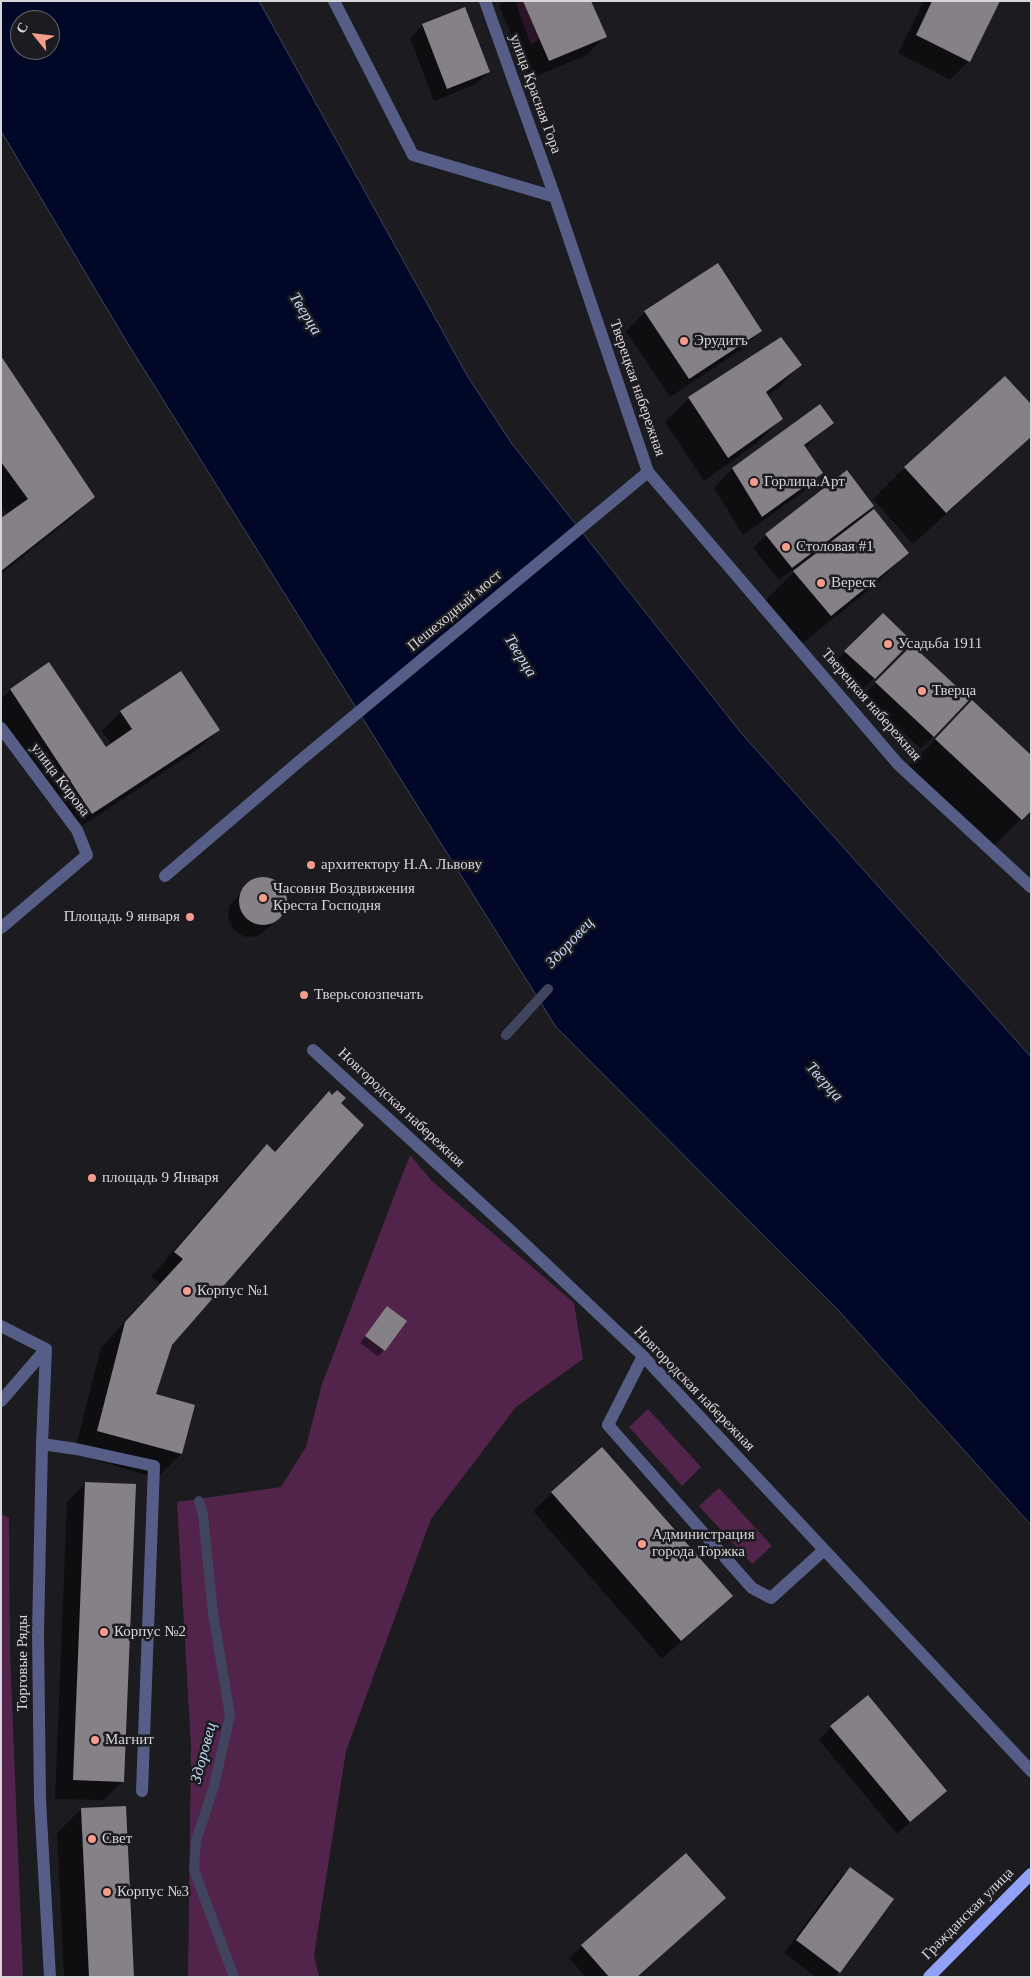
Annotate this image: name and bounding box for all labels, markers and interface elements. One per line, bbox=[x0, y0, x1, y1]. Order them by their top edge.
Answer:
north arrow bbox=[10, 10, 60, 60]
text: С bbox=[13, 20, 31, 36]
street label: улица Красная Гора bbox=[505, 32, 565, 156]
water label: Тверца bbox=[285, 289, 325, 339]
street label: Тверецкая набережная bbox=[605, 317, 669, 459]
place label: Эрудитъ bbox=[694, 332, 748, 350]
marker: Эрудитъ bbox=[678, 335, 690, 347]
place label: Горлица.Арт bbox=[764, 473, 845, 491]
marker: Горлица.Арт bbox=[748, 476, 760, 488]
place label: Столовая #1 bbox=[796, 538, 874, 556]
marker: Столовая #1 bbox=[780, 541, 792, 553]
street label: Пешеходный мост bbox=[404, 566, 506, 656]
place label: Вереск bbox=[831, 574, 876, 592]
marker: Вереск bbox=[815, 577, 827, 589]
water label: Тверца bbox=[500, 631, 540, 681]
place label: Усадьба 1911 bbox=[898, 635, 982, 653]
marker: Усадьба 1911 bbox=[882, 638, 894, 650]
street label: Тверецкая набережная bbox=[817, 645, 925, 765]
place label: Тверца bbox=[932, 682, 976, 700]
marker: Тверца bbox=[916, 685, 928, 697]
street label: улица Кирова bbox=[27, 740, 93, 820]
place label: архитектору Н.А. Львову bbox=[321, 856, 482, 874]
marker: архитектору Н.А. Львову bbox=[305, 859, 317, 871]
place label: Часовня Воздвижения Креста Господня bbox=[273, 880, 415, 915]
marker: Часовня Воздвижения Креста Господня bbox=[257, 892, 269, 904]
place label: Площадь 9 января bbox=[64, 908, 180, 926]
marker: Площадь 9 января bbox=[184, 911, 196, 923]
water label: Здоровец bbox=[542, 914, 598, 972]
place label: Тверьсоюзпечать bbox=[314, 986, 423, 1004]
marker: Тверьсоюзпечать bbox=[298, 989, 310, 1001]
street label: Новгородская набережная bbox=[334, 1045, 468, 1171]
water label: Тверца bbox=[801, 1058, 847, 1106]
place label: площадь 9 Января bbox=[102, 1169, 219, 1187]
marker: площадь 9 Января bbox=[86, 1172, 98, 1184]
place label: Корпус №1 bbox=[197, 1282, 269, 1300]
marker: Корпус №1 bbox=[181, 1285, 193, 1297]
street label: Новгородская набережная bbox=[630, 1323, 758, 1455]
place label: Администрация города Торжка bbox=[652, 1526, 755, 1561]
marker: Администрация города Торжка bbox=[636, 1538, 648, 1550]
street label: Торговые Ряды bbox=[14, 1615, 32, 1711]
place label: Корпус №2 bbox=[114, 1623, 186, 1641]
marker: Корпус №2 bbox=[98, 1626, 110, 1638]
water label: Здоровец bbox=[187, 1720, 221, 1786]
place label: Магнит bbox=[105, 1731, 154, 1749]
marker: Магнит bbox=[89, 1734, 101, 1746]
place label: Свет bbox=[102, 1830, 132, 1848]
marker: Свет bbox=[86, 1833, 98, 1845]
street label: Гражданская улица bbox=[918, 1864, 1018, 1964]
place label: Корпус №3 bbox=[117, 1883, 189, 1901]
marker: Корпус №3 bbox=[101, 1886, 113, 1898]

